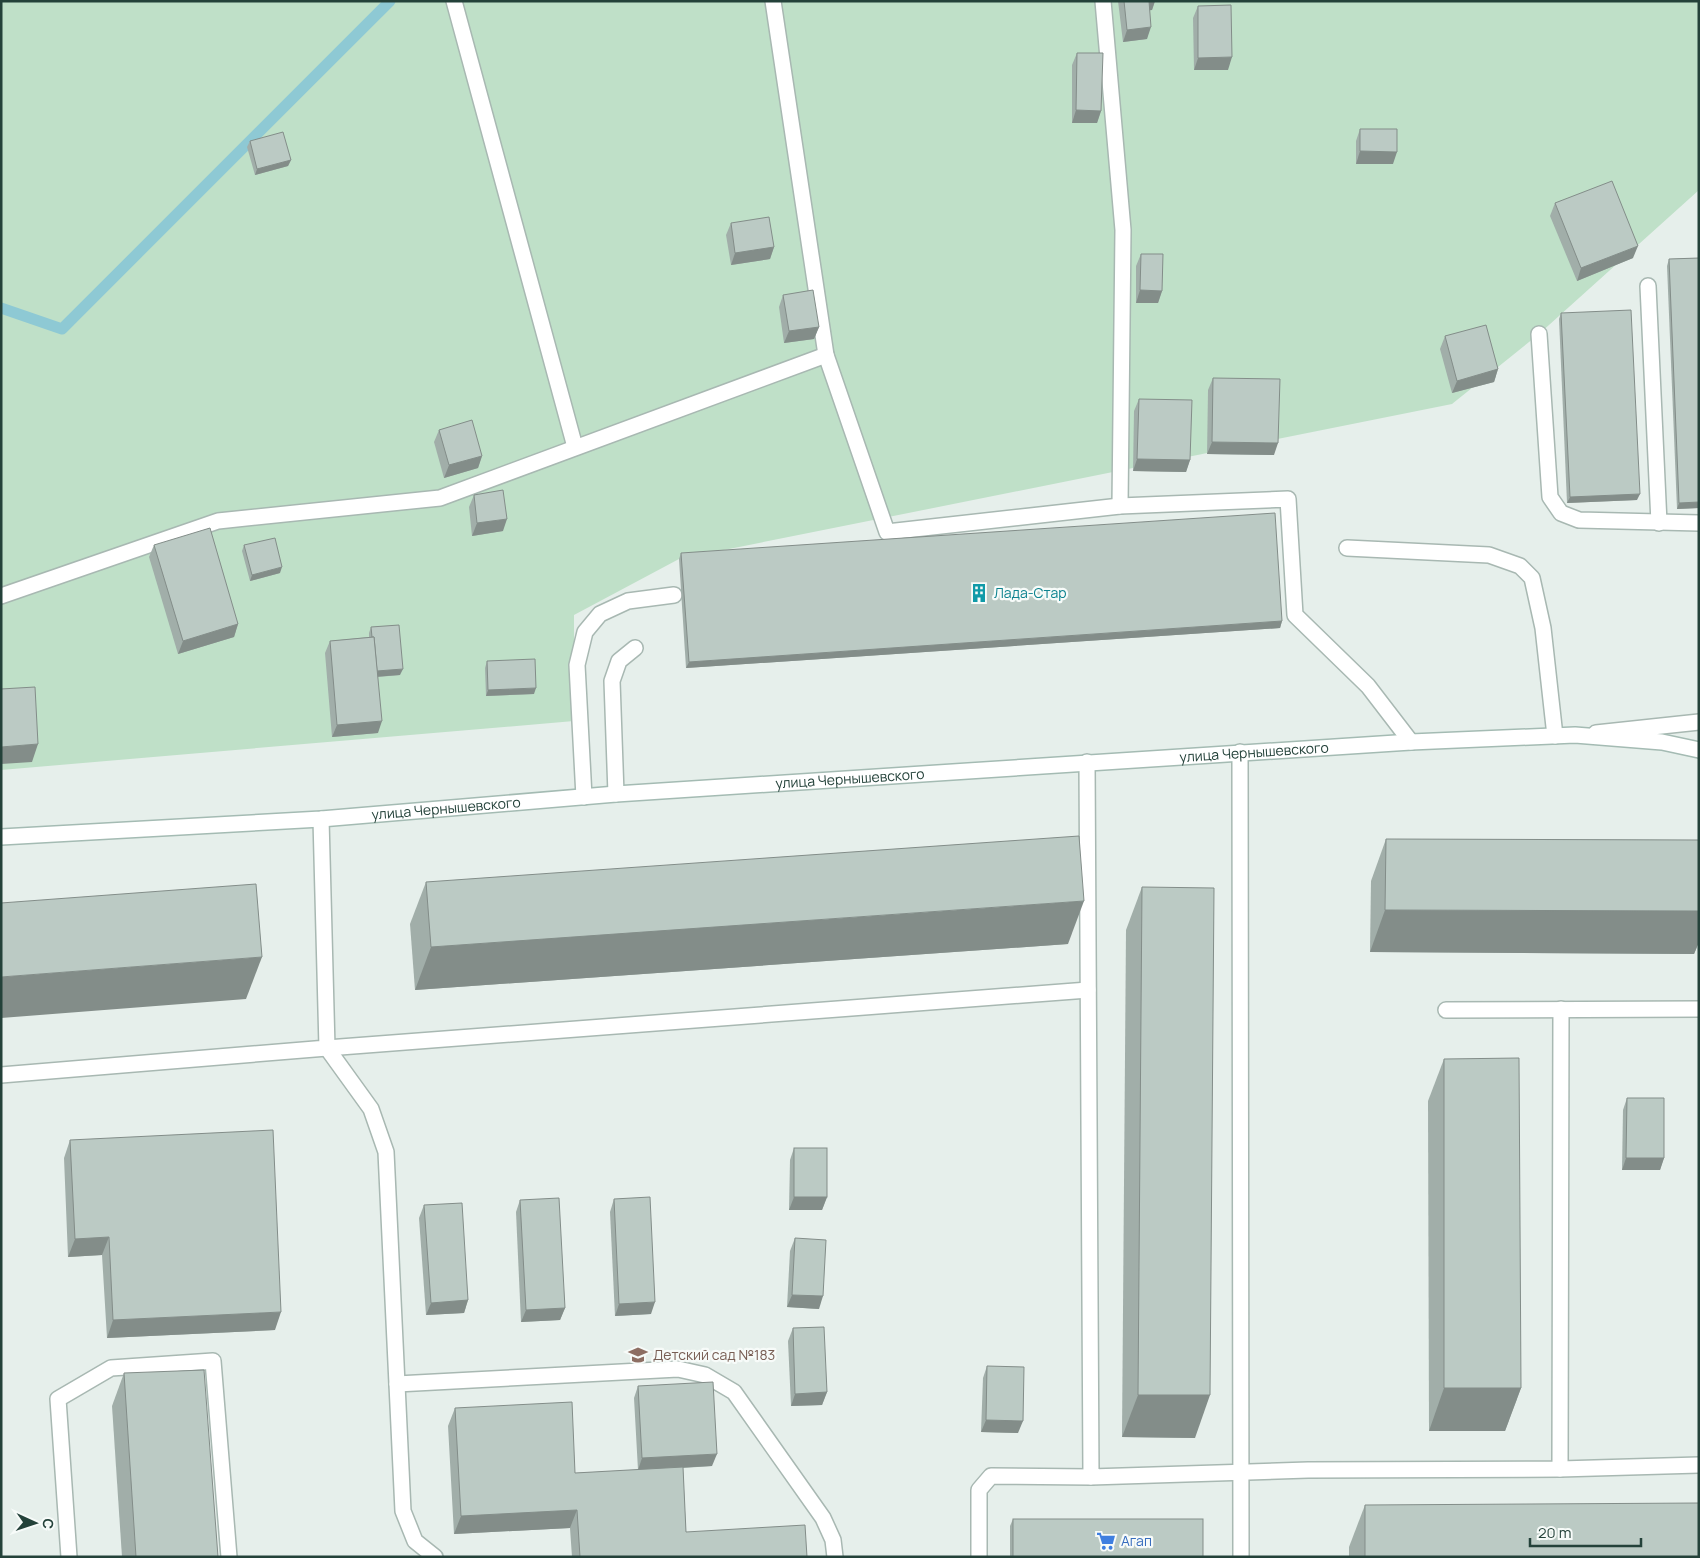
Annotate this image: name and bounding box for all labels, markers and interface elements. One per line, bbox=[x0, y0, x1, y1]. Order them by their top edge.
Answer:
building icon: Лада-Стар bbox=[968, 582, 990, 604]
place label: Лада-Стар bbox=[994, 583, 1067, 602]
street label: улица Чернышевского bbox=[1179, 737, 1329, 766]
street label: улица Чернышевского bbox=[775, 764, 925, 793]
street label: улица Чернышевского bbox=[371, 792, 521, 824]
school or university icon: Детский сад №183 bbox=[627, 1344, 649, 1366]
place label: Детский сад №183 bbox=[653, 1345, 775, 1364]
north arrow bbox=[10, 1498, 60, 1548]
scale bar bbox=[1530, 1516, 1641, 1548]
text: С bbox=[39, 1518, 58, 1529]
text: 20 m bbox=[1538, 1522, 1571, 1543]
supermarket icon: Агап bbox=[1095, 1530, 1117, 1552]
place label: Агап bbox=[1121, 1531, 1152, 1550]

